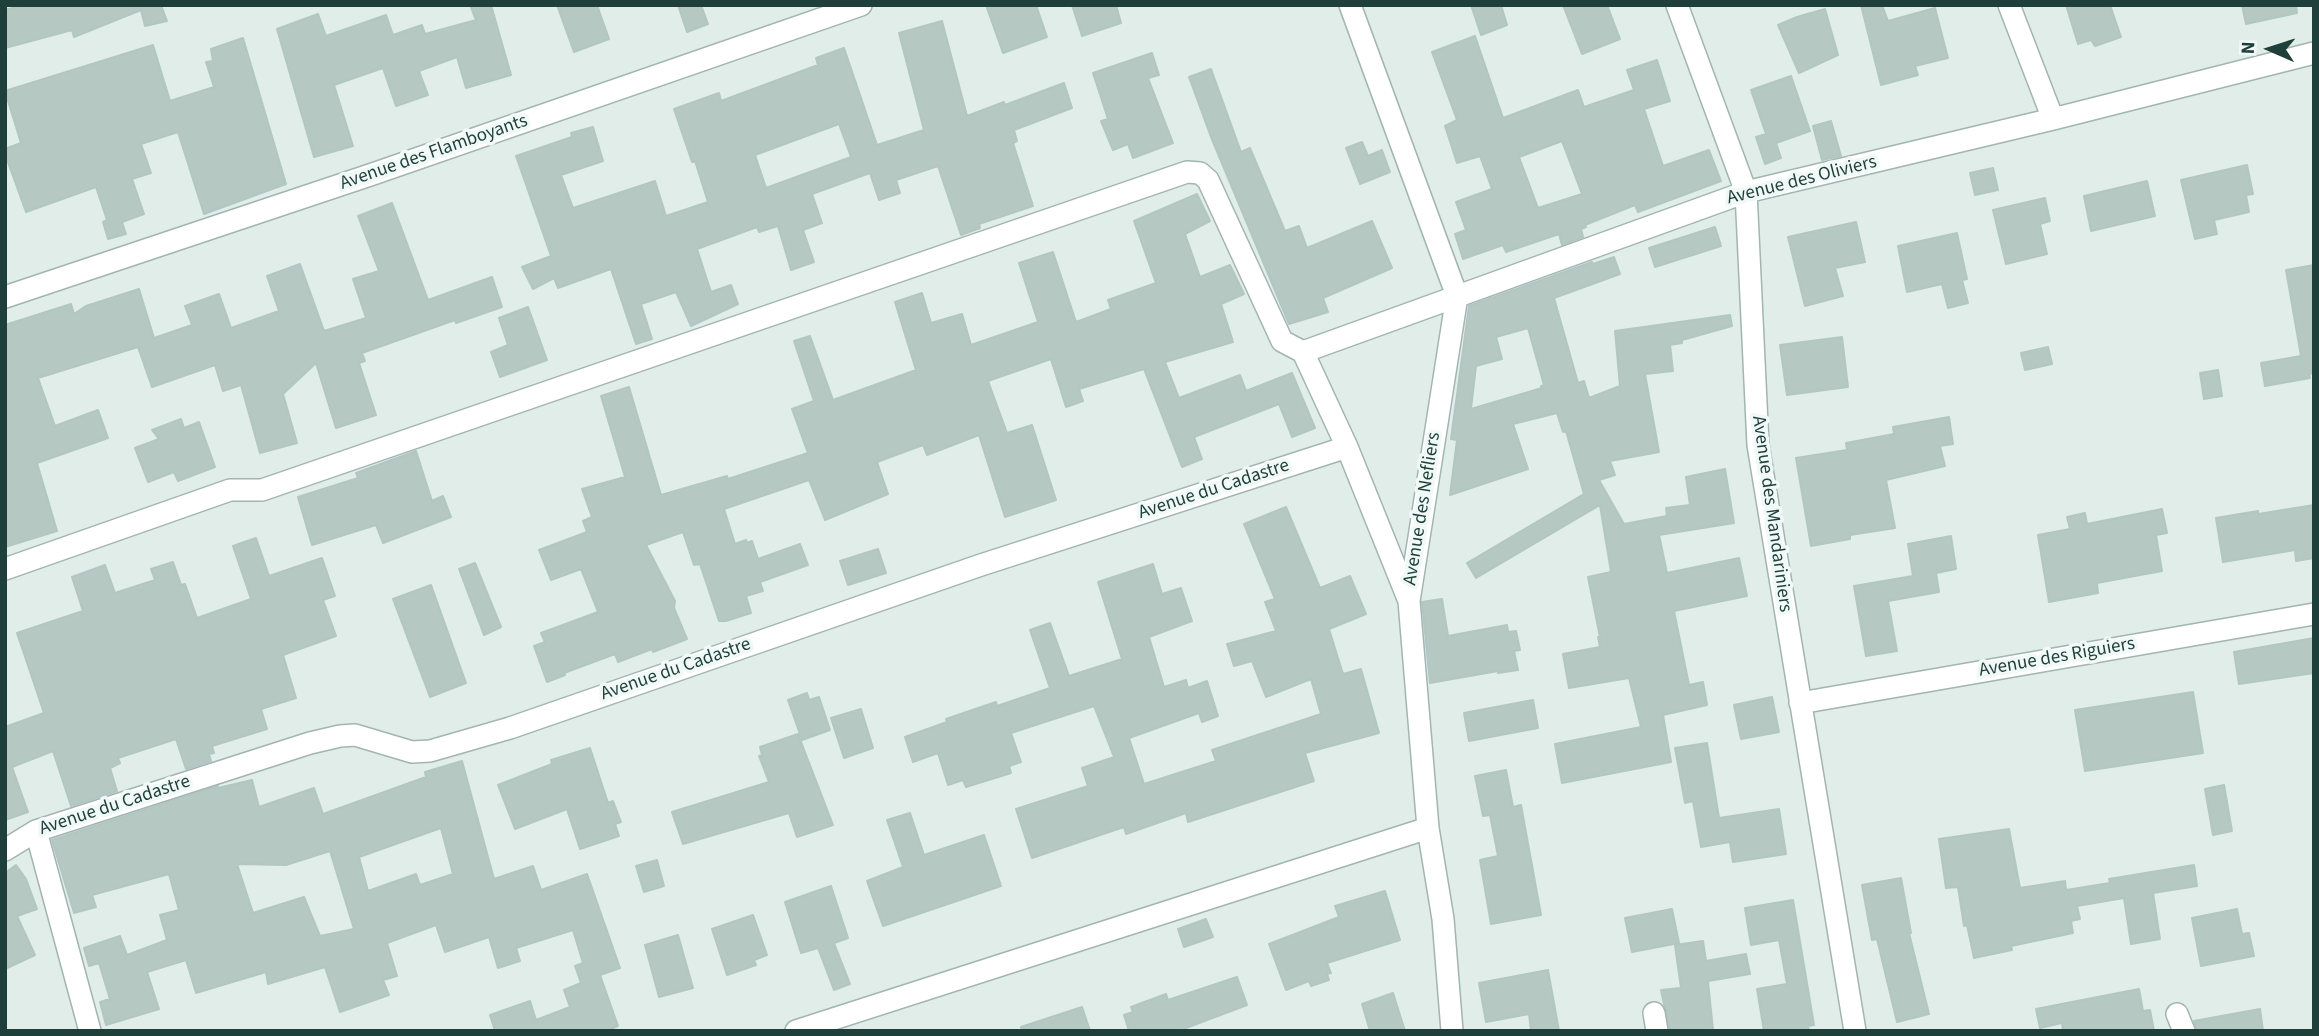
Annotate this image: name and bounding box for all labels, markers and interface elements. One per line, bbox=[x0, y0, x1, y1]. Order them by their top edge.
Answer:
north arrow bbox=[2235, 14, 2305, 84]
text: N bbox=[2235, 41, 2262, 55]
street label: Avenue des Flamboyants bbox=[337, 110, 531, 196]
street label: Avenue des Oliviers bbox=[1725, 151, 1879, 211]
street label: Avenue des Mandariniers bbox=[1746, 414, 1796, 614]
street label: Avenue des Nefliers bbox=[1400, 431, 1446, 587]
street label: Avenue du Cadastre bbox=[1136, 455, 1292, 525]
street label: Avenue des Riguiers bbox=[1977, 633, 2137, 683]
street label: Avenue du Cadastre bbox=[598, 634, 754, 706]
street label: Avenue du Cadastre bbox=[37, 771, 193, 841]

